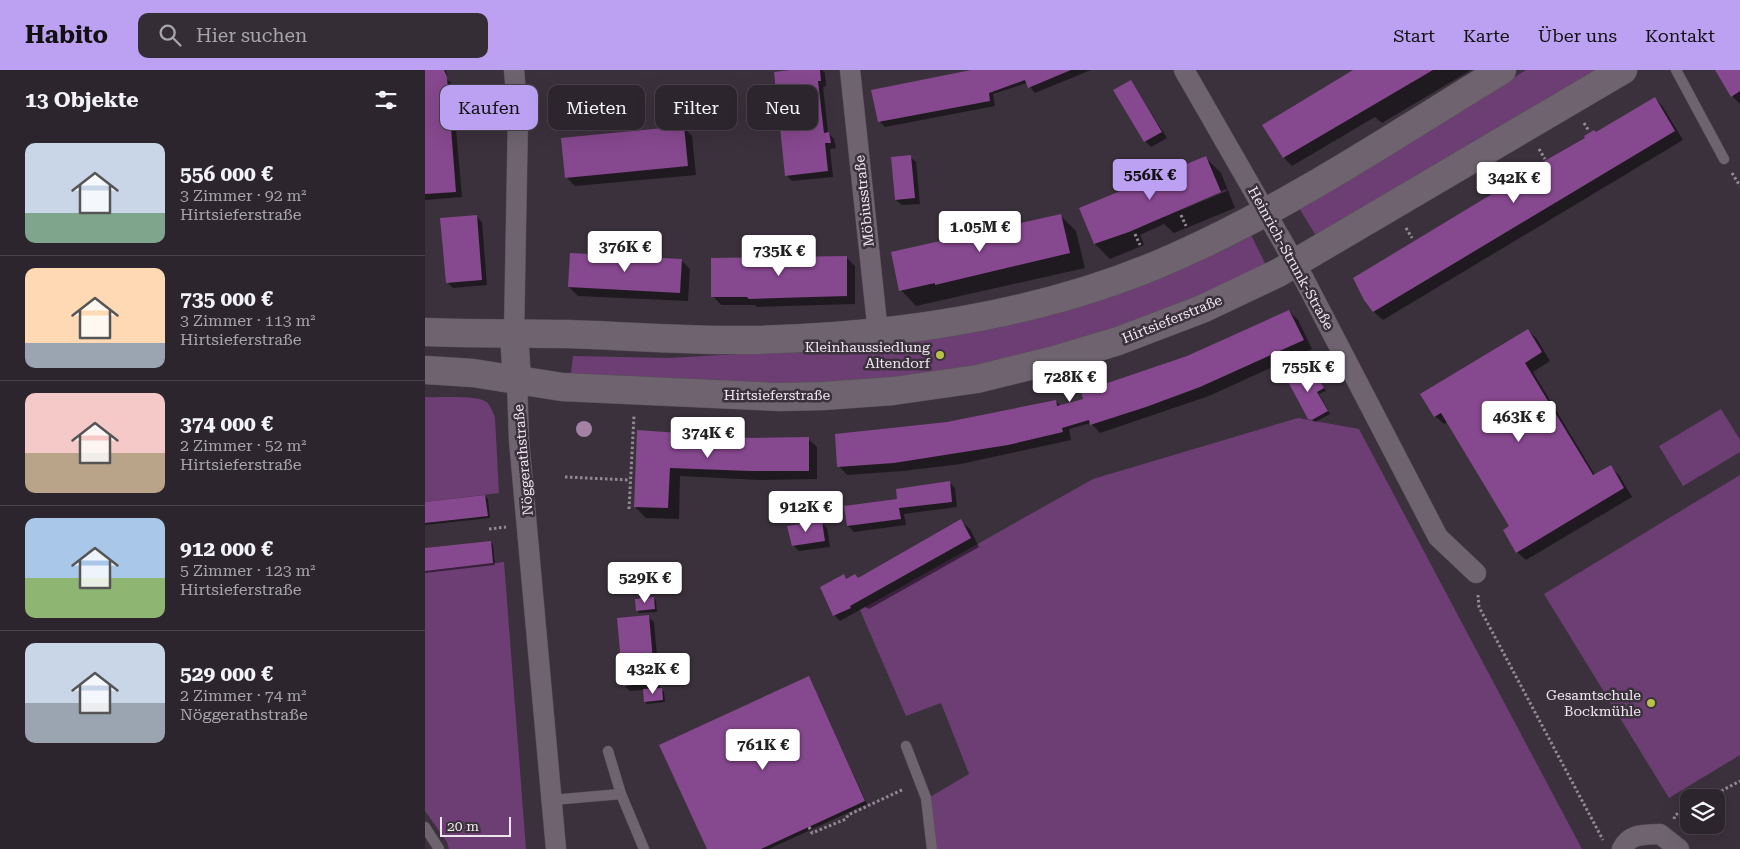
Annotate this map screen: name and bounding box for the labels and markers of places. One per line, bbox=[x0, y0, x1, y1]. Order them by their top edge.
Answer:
pin: 556K € bbox=[1109, 158, 1191, 201]
pin: 342K € bbox=[1473, 162, 1555, 204]
pin: 1.05M € bbox=[934, 210, 1026, 253]
pin: 376K € bbox=[584, 230, 666, 273]
pin: 735K € bbox=[738, 234, 820, 277]
place label: Kleinhaussiedlung Altendorf bbox=[805, 339, 931, 371]
marker: Kleinhaussiedlung Altendorf bbox=[934, 349, 946, 361]
pin: 755K € bbox=[1267, 350, 1349, 393]
pin: 728K € bbox=[1029, 360, 1111, 403]
pin: 463K € bbox=[1478, 400, 1560, 443]
pin: 374K € bbox=[667, 416, 749, 459]
pin: 912K € bbox=[765, 490, 847, 533]
pin: 529K € bbox=[604, 562, 686, 604]
pin: 432K € bbox=[612, 652, 694, 695]
place label: Gesamtschule Bockmühle bbox=[1546, 687, 1641, 719]
marker: Gesamtschule Bockmühle bbox=[1645, 697, 1657, 709]
pin: 761K € bbox=[722, 728, 804, 771]

